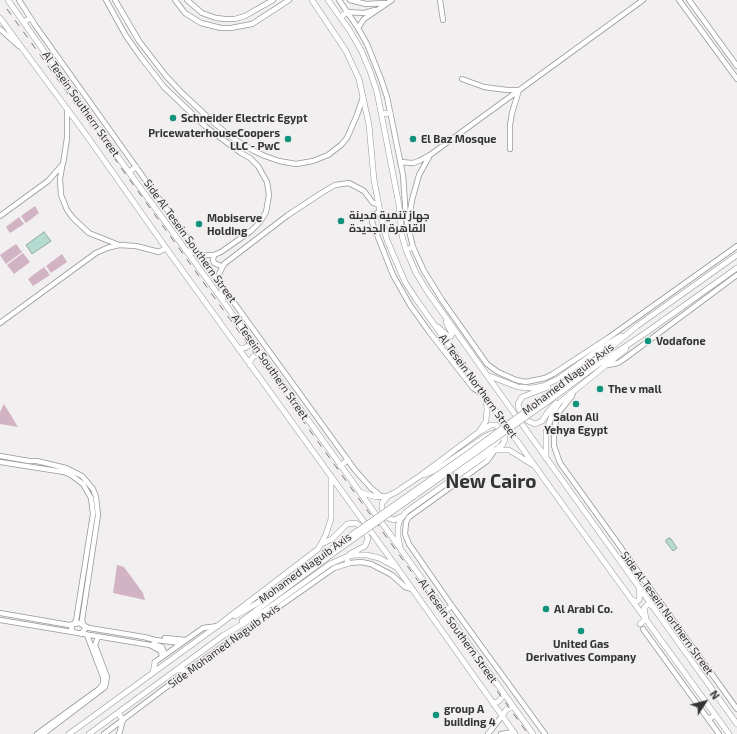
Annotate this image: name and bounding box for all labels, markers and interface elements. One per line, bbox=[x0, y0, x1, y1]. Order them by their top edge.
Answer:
street label: Al Tesein Southern Street bbox=[40, 49, 122, 159]
place label: Schneider Electric Egypt bbox=[181, 111, 307, 125]
marker: Schneider Electric Egypt bbox=[168, 113, 178, 123]
place label: PricewaterhouseCoopers LLC - PwC bbox=[148, 126, 280, 152]
place label: El Baz Mosque bbox=[421, 132, 496, 146]
marker: PricewaterhouseCoopers LLC - PwC bbox=[283, 134, 293, 144]
marker: El Baz Mosque bbox=[408, 134, 418, 144]
street label: Side Al Tesein Southern Street bbox=[141, 177, 239, 305]
place label: جهاز تنمية مدينة القاهرة الجديدة bbox=[349, 208, 430, 234]
place label: Mobiserve Holding bbox=[207, 211, 262, 237]
marker: جهاز تنمية مدينة القاهرة الجديدة bbox=[336, 216, 346, 226]
marker: Mobiserve Holding bbox=[194, 219, 204, 229]
street label: Al Tesein Southern Street bbox=[229, 312, 311, 422]
street label: Al Tesein Northern Street bbox=[436, 331, 520, 441]
place label: Vodafone bbox=[656, 334, 706, 348]
marker: Vodafone bbox=[643, 336, 653, 346]
street label: Mohamed Naguib Axis bbox=[520, 340, 616, 418]
place label: The v mall bbox=[608, 382, 662, 396]
marker: The v mall bbox=[595, 384, 605, 394]
marker: Salon Ali Yehya Egypt bbox=[571, 399, 581, 409]
place label: Salon Ali Yehya Egypt bbox=[544, 410, 608, 436]
district label: New Cairo bbox=[445, 471, 537, 493]
street label: Mohamed Naguib Axis bbox=[256, 530, 354, 606]
street label: Side Al Tesein Northern Street bbox=[618, 549, 716, 677]
street label: Al Tesein Southern Street bbox=[416, 576, 500, 686]
street label: Side Mohamed Naguib Axis bbox=[166, 601, 282, 691]
place label: Al Arabi Co. bbox=[554, 602, 613, 616]
marker: Al Arabi Co. bbox=[541, 604, 551, 614]
marker: United Gas Derivatives Company bbox=[576, 626, 586, 636]
place label: United Gas Derivatives Company bbox=[526, 637, 636, 663]
north arrow bbox=[685, 682, 725, 722]
text: N bbox=[708, 688, 723, 702]
place label: group A building 4 bbox=[444, 702, 496, 728]
marker: group A building 4 bbox=[431, 710, 441, 720]

